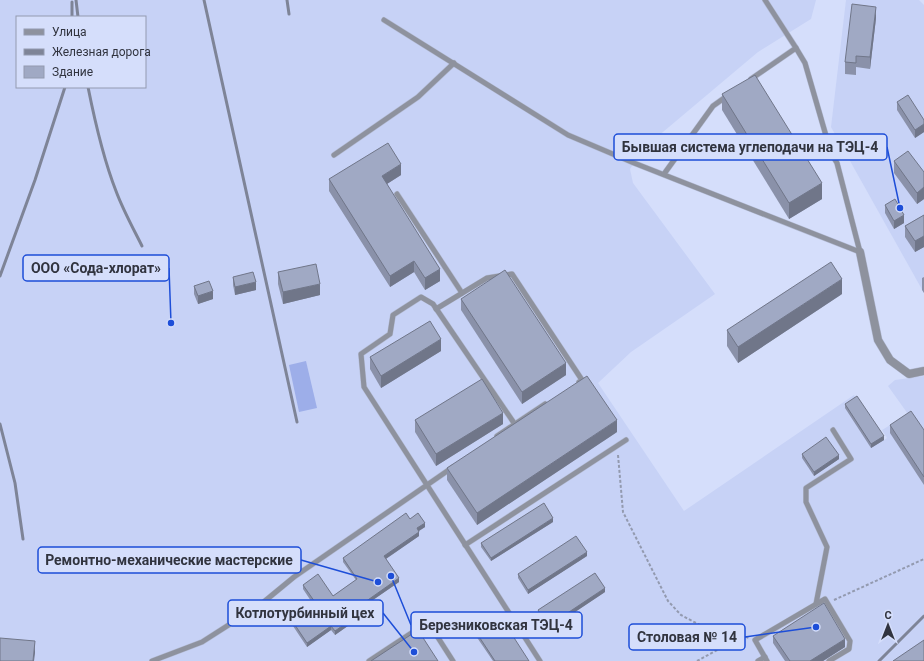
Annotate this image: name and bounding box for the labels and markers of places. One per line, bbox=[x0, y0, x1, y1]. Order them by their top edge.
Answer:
callout: Бывшая система углеподачи на ТЭЦ-4 bbox=[614, 134, 887, 160]
callout: ООО «Сода-хлорат» bbox=[23, 255, 169, 281]
callout: Ремонтно-механические мастерские bbox=[38, 547, 301, 573]
callout: Котлотурбинный цех bbox=[228, 600, 383, 626]
callout: Березниковская ТЭЦ-4 bbox=[411, 612, 582, 638]
callout: Cтоловая № 14 bbox=[629, 624, 745, 650]

